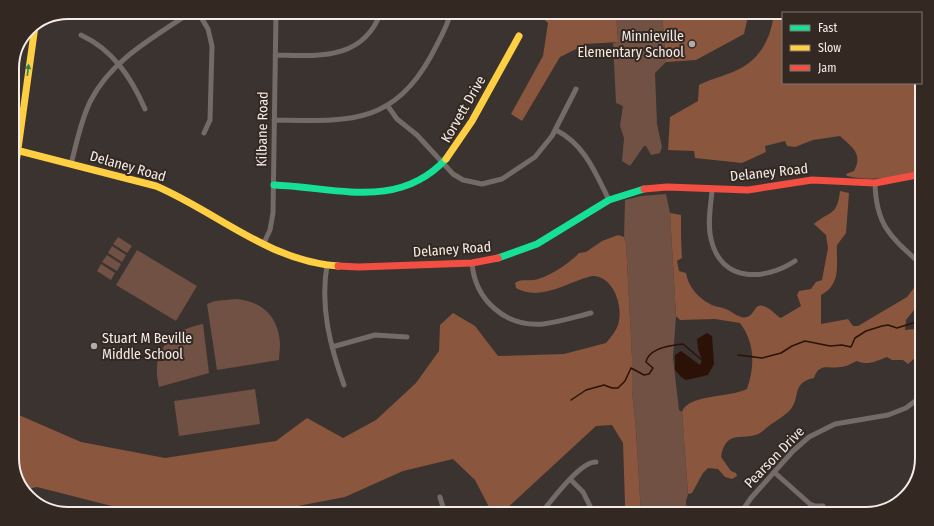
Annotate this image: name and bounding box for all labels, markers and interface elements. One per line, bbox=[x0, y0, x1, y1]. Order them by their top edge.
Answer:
legend bbox=[782, 12, 922, 84]
text: Fast bbox=[818, 21, 837, 35]
place label: Minnieville Elementary School bbox=[577, 28, 684, 61]
marker: Minnieville Elementary School bbox=[687, 39, 697, 49]
text: Slow bbox=[818, 41, 841, 55]
text: Jam bbox=[818, 61, 836, 75]
one-way arrow bbox=[25, 64, 31, 76]
street label: Korvett Drive bbox=[437, 73, 489, 146]
street label: Kilbane Road bbox=[253, 91, 272, 167]
street label: Delaney Road bbox=[88, 148, 168, 185]
street label: Delaney Road bbox=[729, 160, 809, 185]
street label: Delaney Road bbox=[412, 238, 492, 261]
place label: Stuart M Beville Middle School bbox=[102, 330, 192, 363]
marker: Stuart M Beville Middle School bbox=[89, 341, 99, 351]
street label: Pearson Drive bbox=[741, 423, 808, 492]

